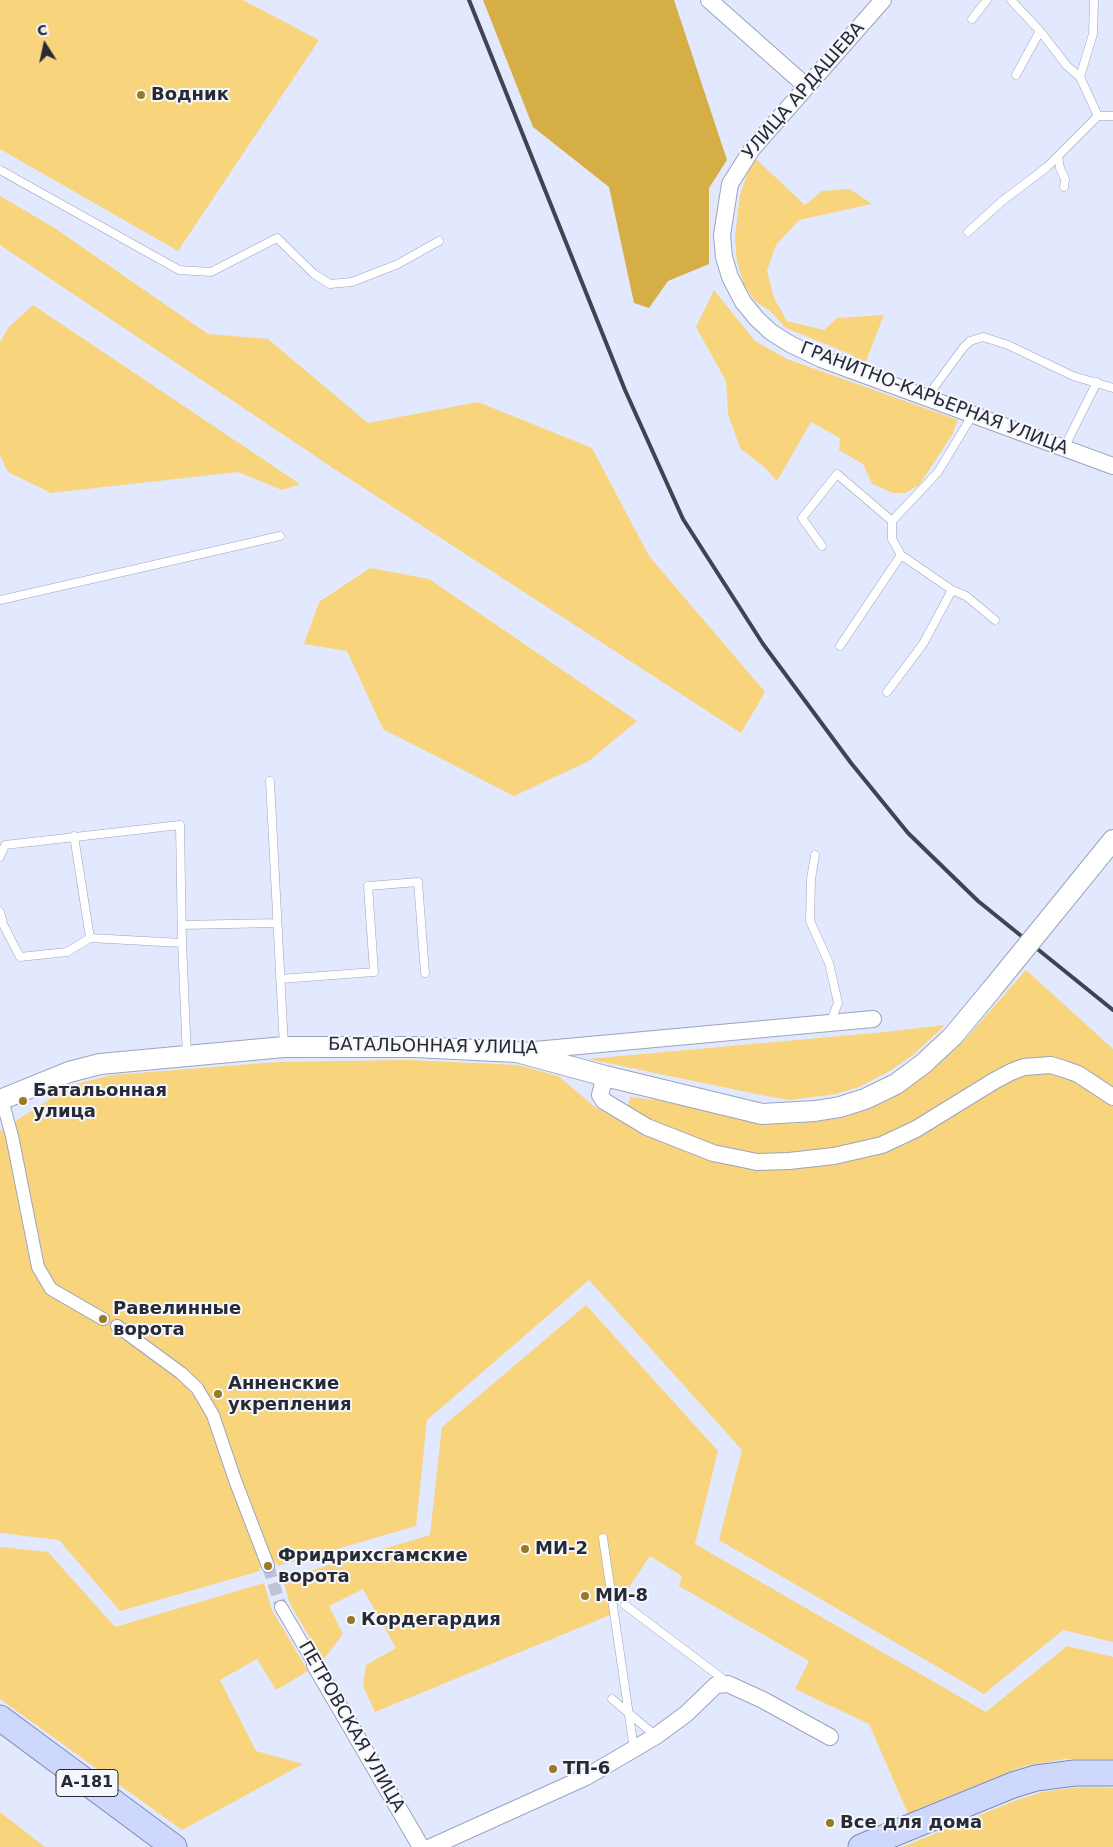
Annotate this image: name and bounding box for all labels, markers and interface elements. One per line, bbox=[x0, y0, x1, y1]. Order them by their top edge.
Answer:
street label: УЛИЦА АРДАШЕВА bbox=[739, 18, 869, 164]
north arrow bbox=[20, 20, 70, 70]
text: С bbox=[36, 21, 49, 39]
place label: Водник bbox=[151, 84, 229, 106]
marker: Водник bbox=[135, 89, 147, 101]
street label: ГРАНИТНО-КАРЬЕРНАЯ УЛИЦА bbox=[797, 338, 1071, 460]
street label: БАТАЛЬОННАЯ УЛИЦА bbox=[328, 1034, 538, 1060]
place label: Батальонная улица bbox=[33, 1080, 167, 1122]
marker: Батальонная улица bbox=[17, 1095, 29, 1107]
place label: Равелинные ворота bbox=[113, 1298, 241, 1340]
marker: Равелинные ворота bbox=[97, 1313, 109, 1325]
place label: Анненские укрепления bbox=[228, 1373, 351, 1416]
marker: Анненские укрепления bbox=[212, 1388, 224, 1400]
place label: МИ-2 bbox=[535, 1538, 588, 1560]
marker: МИ-2 bbox=[519, 1543, 531, 1555]
place label: Фридрихсгамские ворота bbox=[278, 1545, 468, 1588]
marker: Фридрихсгамские ворота bbox=[262, 1560, 274, 1572]
place label: МИ-8 bbox=[595, 1585, 648, 1607]
marker: МИ-8 bbox=[579, 1590, 591, 1602]
place label: Кордегардия bbox=[361, 1609, 501, 1631]
marker: Кордегардия bbox=[345, 1614, 357, 1626]
street label: ПЕТРОВСКАЯ УЛИЦА bbox=[293, 1638, 409, 1816]
place label: ТП-6 bbox=[563, 1758, 610, 1780]
marker: ТП-6 bbox=[547, 1763, 559, 1775]
road number: А-181 bbox=[56, 1770, 118, 1796]
place label: Все для дома bbox=[840, 1812, 982, 1834]
marker: Все для дома bbox=[824, 1817, 836, 1829]

